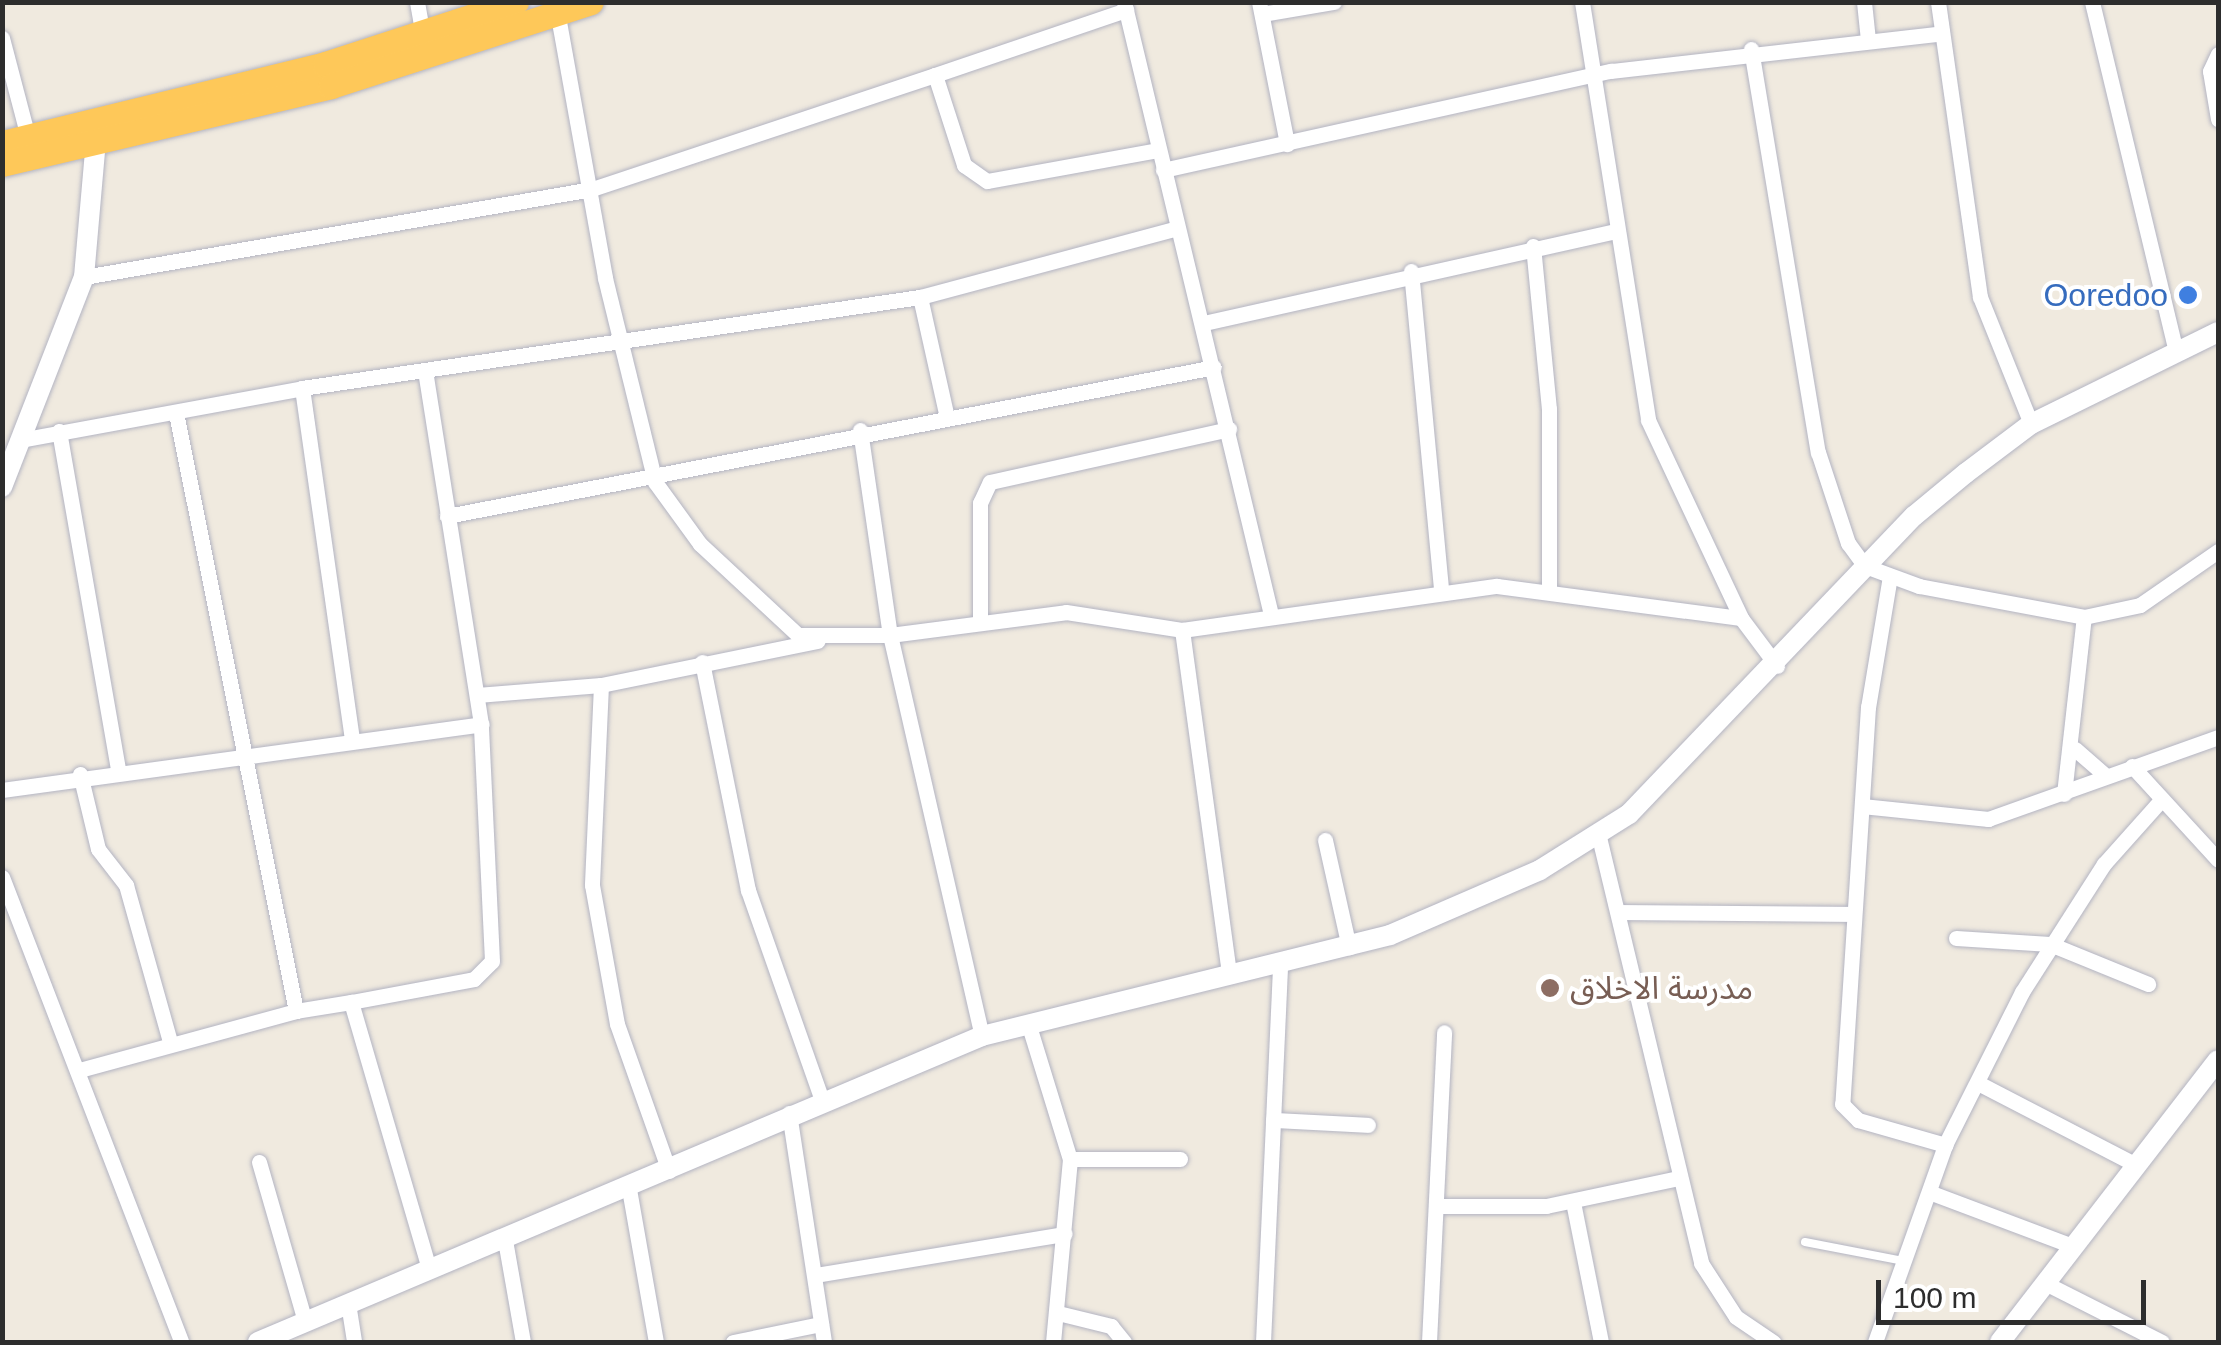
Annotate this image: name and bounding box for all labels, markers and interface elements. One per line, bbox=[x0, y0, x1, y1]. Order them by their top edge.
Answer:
place label: Ooredoo bbox=[2043, 276, 2168, 314]
marker: Ooredoo bbox=[2177, 284, 2199, 306]
place label: مدرسة الاخلاق bbox=[1570, 969, 1753, 1007]
marker: مدرسة الاخلاق bbox=[1539, 977, 1561, 999]
scale bar bbox=[1881, 1260, 2151, 1322]
text: 100 m bbox=[1893, 1281, 1976, 1314]

